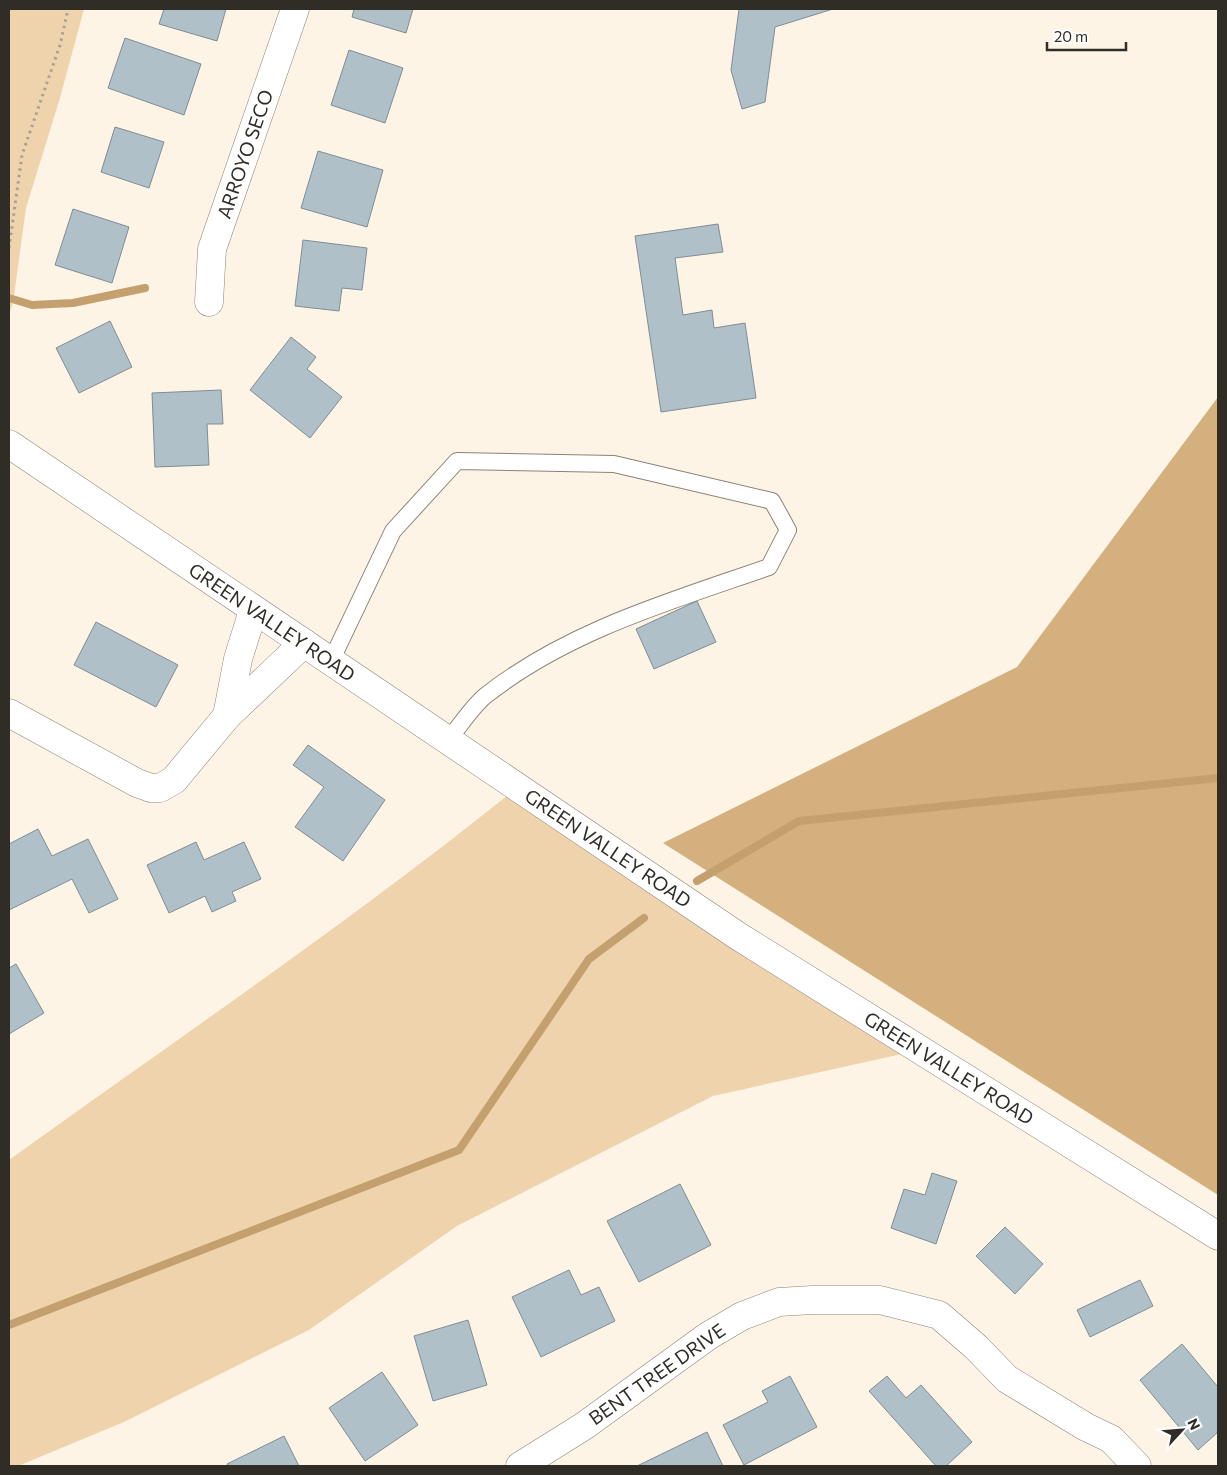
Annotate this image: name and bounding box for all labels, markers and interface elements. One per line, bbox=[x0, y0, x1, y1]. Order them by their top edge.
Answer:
scale bar bbox=[1047, 20, 1126, 52]
text: 20 m bbox=[1054, 27, 1088, 45]
street label: ARROYO SECO bbox=[212, 86, 277, 221]
street label: GREEN VALLEY ROAD bbox=[185, 557, 360, 686]
street label: GREEN VALLEY ROAD bbox=[521, 783, 696, 912]
street label: GREEN VALLEY ROAD bbox=[860, 1006, 1038, 1129]
street label: BENT TREE DRIVE bbox=[584, 1318, 729, 1429]
north arrow bbox=[1157, 1405, 1207, 1455]
text: N bbox=[1184, 1416, 1204, 1433]

